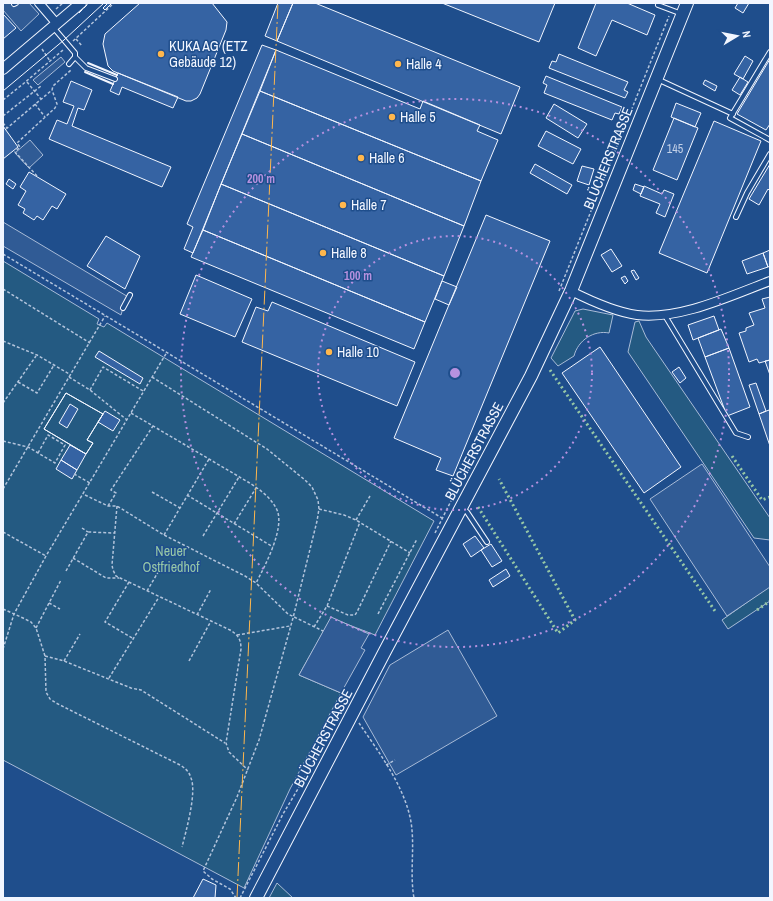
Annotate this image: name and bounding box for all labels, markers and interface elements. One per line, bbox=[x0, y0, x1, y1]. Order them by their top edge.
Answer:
north arrow bbox=[717, 16, 757, 56]
text: N bbox=[739, 30, 754, 39]
place label: KUKA AG (ETZ Gebäude 12) bbox=[169, 37, 247, 71]
marker: KUKA AG (ETZ Gebäude 12) bbox=[156, 49, 166, 59]
place label: Halle 4 bbox=[406, 55, 442, 73]
marker: Halle 4 bbox=[393, 59, 403, 69]
street label: BLÜCHERSTRASSE bbox=[579, 104, 637, 212]
place label: Halle 5 bbox=[400, 108, 436, 126]
marker: Halle 5 bbox=[387, 112, 397, 122]
house number: 145 bbox=[667, 141, 684, 157]
place label: Halle 6 bbox=[369, 149, 405, 167]
marker: Halle 6 bbox=[356, 153, 366, 163]
text: 200 m bbox=[247, 171, 275, 187]
place label: Halle 7 bbox=[351, 196, 387, 214]
marker: Halle 7 bbox=[338, 200, 348, 210]
place label: Halle 8 bbox=[331, 244, 367, 262]
marker: Halle 8 bbox=[318, 248, 328, 258]
text: 100 m bbox=[344, 268, 372, 284]
place label: Halle 10 bbox=[337, 343, 379, 361]
marker: Halle 10 bbox=[324, 347, 334, 357]
centre of rings bbox=[448, 366, 462, 380]
street label: BLÜCHERSTRASSE bbox=[441, 399, 507, 503]
park label: Neuer Ostfriedhof bbox=[143, 542, 200, 576]
street label: BLÜCHERSTRASSE bbox=[290, 686, 356, 790]

